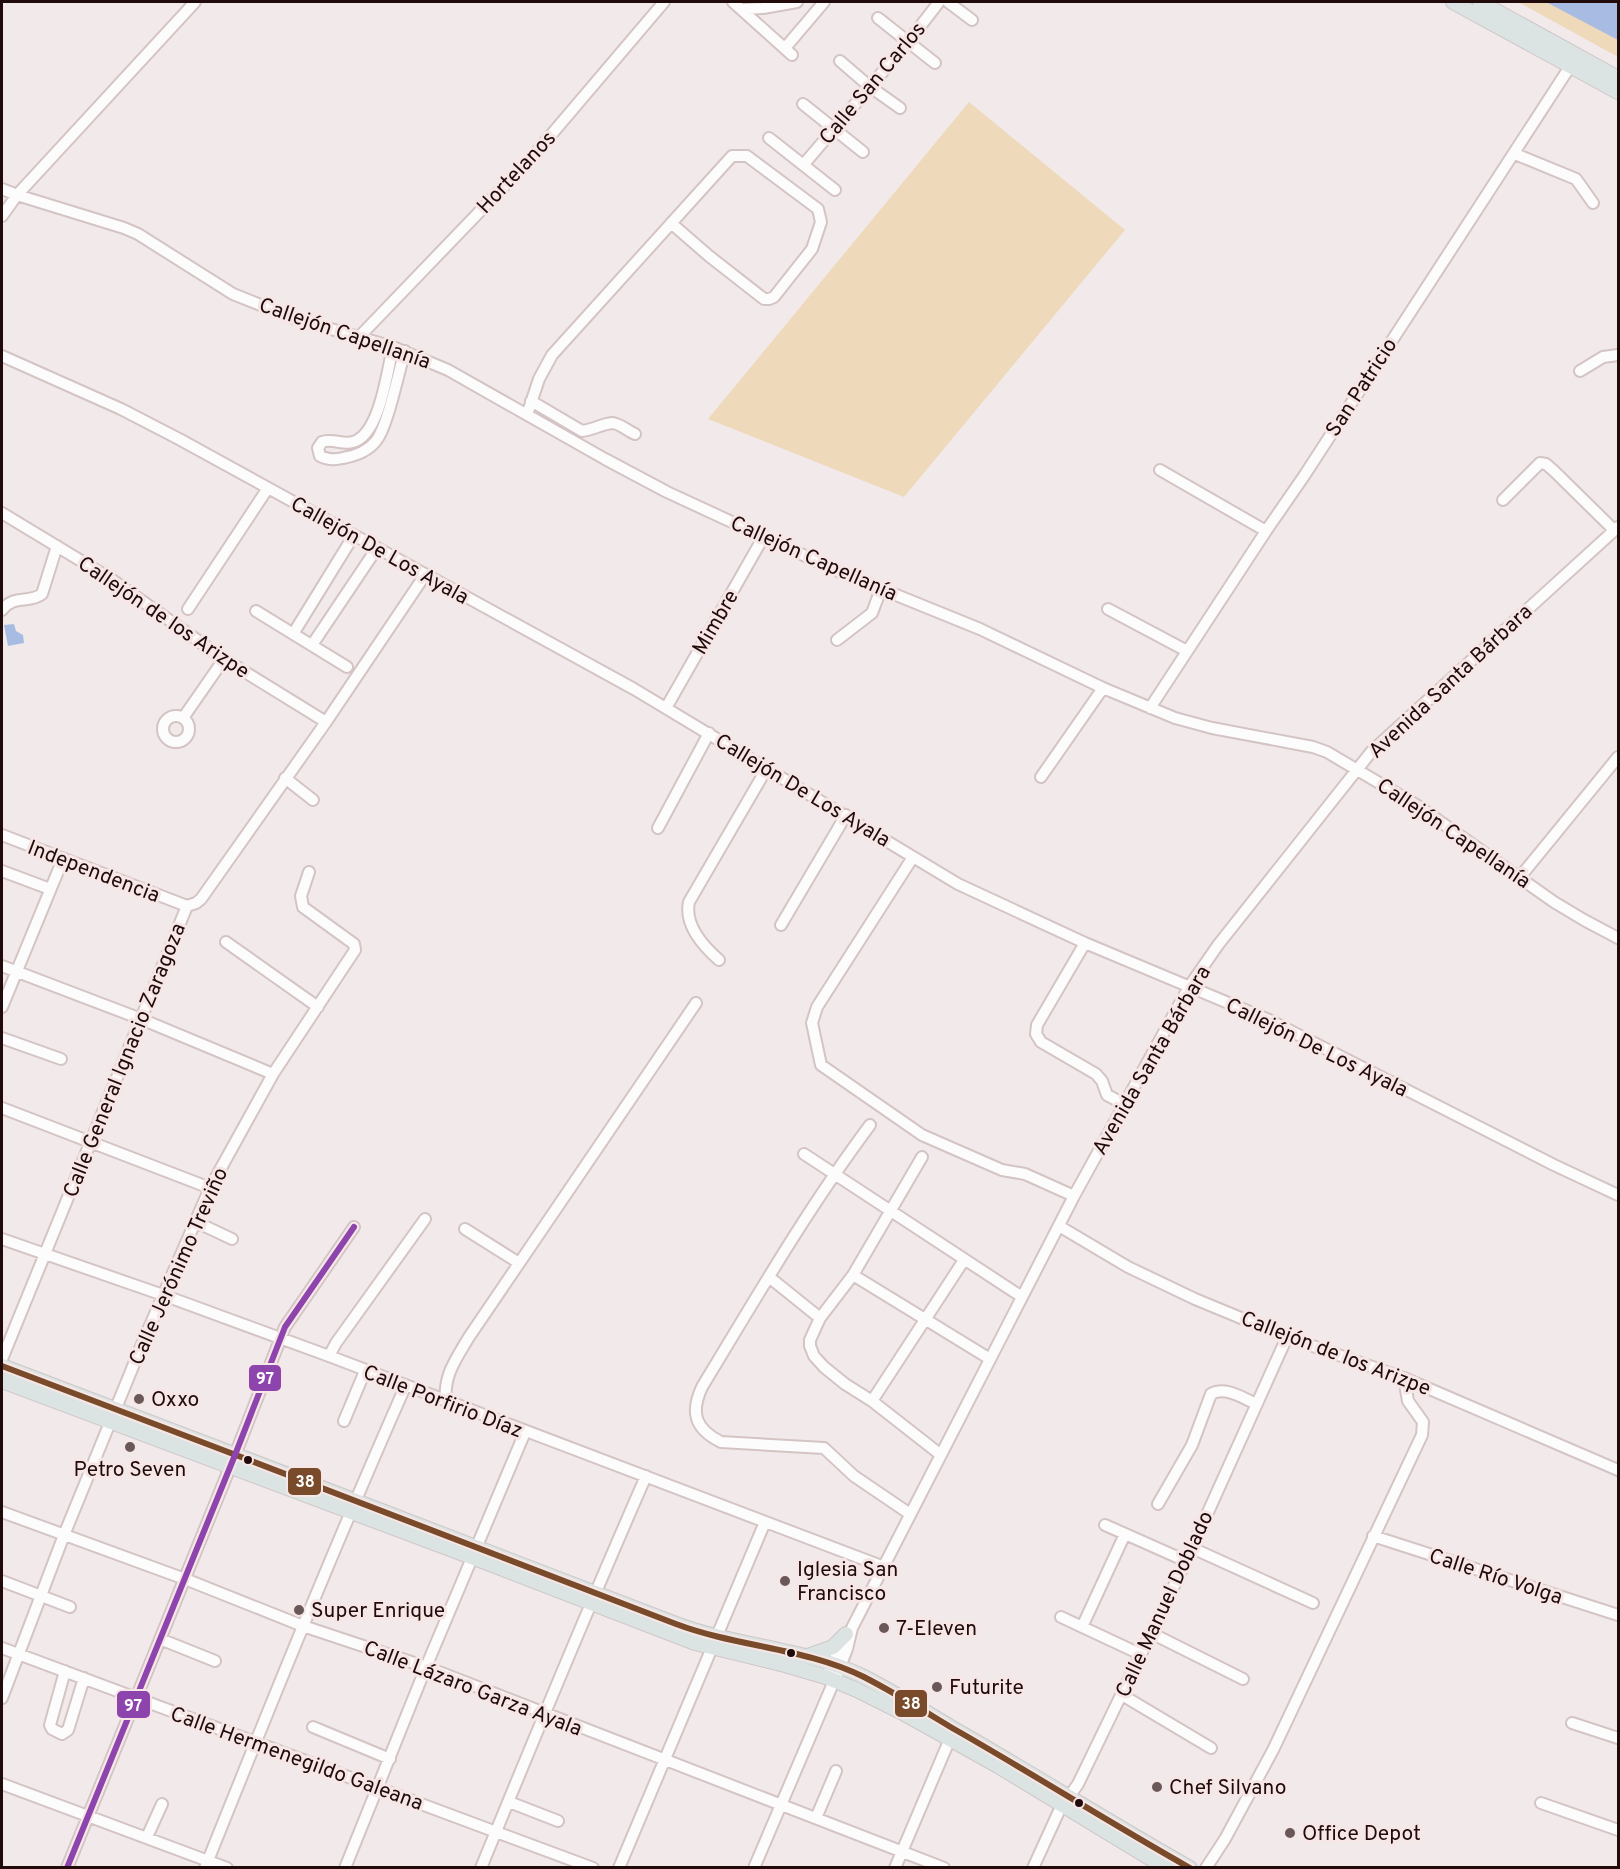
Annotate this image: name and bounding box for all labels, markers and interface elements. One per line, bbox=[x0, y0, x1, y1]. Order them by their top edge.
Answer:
street label: Calle San Carlos bbox=[814, 17, 932, 151]
street label: Hortelanos bbox=[472, 126, 562, 220]
street label: Callejón Capellanía bbox=[255, 292, 434, 376]
street label: San Patricio bbox=[1320, 333, 1404, 442]
street label: Callejón De Los Ayala bbox=[285, 491, 473, 612]
street label: Callejón Capellanía bbox=[726, 510, 901, 608]
street label: Callejón de los Arizpe bbox=[72, 551, 254, 686]
street label: Mimbre bbox=[687, 585, 746, 660]
street label: Avenida Santa Bárbara bbox=[1363, 599, 1539, 765]
street label: Callejón De Los Ayala bbox=[710, 728, 895, 854]
street label: Callejón Capellanía bbox=[1371, 773, 1535, 896]
street label: Independencia bbox=[23, 835, 163, 910]
street label: Calle General Ignacio Zaragoza bbox=[58, 919, 193, 1202]
street label: Avenida Santa Bárbara bbox=[1087, 961, 1218, 1160]
street label: Callejón De Los Ayala bbox=[1221, 992, 1412, 1104]
street label: Calle Jerónimo Treviño bbox=[124, 1163, 235, 1370]
street label: Callejón de los Arizpe bbox=[1237, 1306, 1434, 1403]
street label: Calle Porfirio Díaz bbox=[359, 1360, 526, 1445]
line badge: 97 bbox=[248, 1364, 282, 1392]
text: 97 bbox=[256, 1370, 274, 1390]
place label: Oxxo bbox=[151, 1387, 199, 1414]
marker: Oxxo bbox=[132, 1392, 146, 1406]
marker: Petro Seven bbox=[123, 1440, 137, 1454]
unlabelled marker bbox=[242, 1454, 254, 1466]
place label: Petro Seven bbox=[74, 1457, 186, 1484]
line badge: 38 bbox=[287, 1467, 322, 1496]
text: 38 bbox=[295, 1473, 315, 1493]
street label: Calle Manuel Doblado bbox=[1110, 1507, 1220, 1702]
street label: Calle Río Volga bbox=[1425, 1543, 1566, 1612]
place label: Iglesia San Francisco bbox=[797, 1557, 898, 1608]
marker: Iglesia San Francisco bbox=[778, 1574, 792, 1588]
place label: Super Enrique bbox=[311, 1598, 445, 1625]
marker: Super Enrique bbox=[292, 1603, 306, 1617]
place label: 7-Eleven bbox=[896, 1616, 977, 1643]
marker: 7-Eleven bbox=[877, 1621, 891, 1635]
street label: Calle Lázaro Garza Ayala bbox=[359, 1635, 586, 1744]
unlabelled marker bbox=[785, 1647, 797, 1659]
place label: Futurite bbox=[949, 1675, 1024, 1702]
marker: Futurite bbox=[930, 1680, 944, 1694]
line badge: 38 bbox=[894, 1689, 928, 1718]
line badge: 97 bbox=[116, 1690, 151, 1719]
text: 38 bbox=[901, 1695, 921, 1715]
text: 97 bbox=[124, 1697, 142, 1717]
street label: Calle Hermenegildo Galeana bbox=[166, 1701, 427, 1818]
place label: Chef Silvano bbox=[1169, 1775, 1286, 1802]
marker: Chef Silvano bbox=[1150, 1780, 1164, 1794]
unlabelled marker bbox=[1073, 1797, 1085, 1809]
place label: Office Depot bbox=[1302, 1821, 1421, 1848]
marker: Office Depot bbox=[1283, 1826, 1297, 1840]

